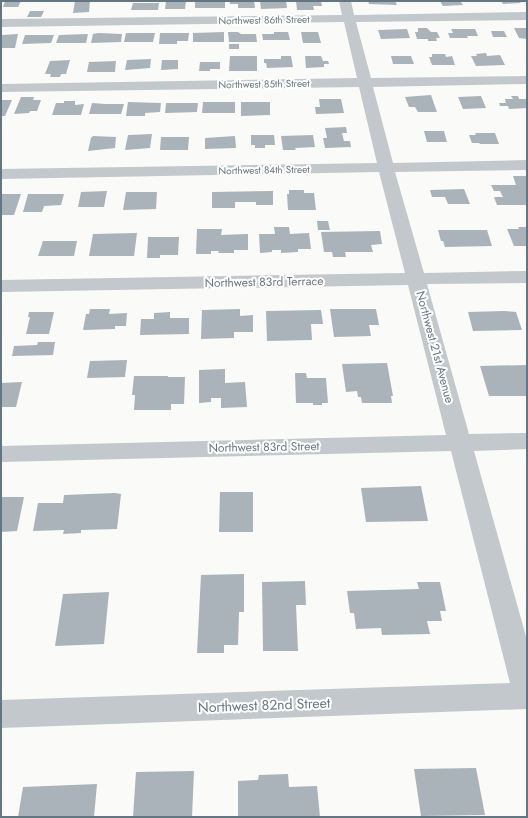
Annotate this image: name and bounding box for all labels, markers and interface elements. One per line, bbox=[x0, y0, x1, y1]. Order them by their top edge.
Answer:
street label: Northwest 86th Street bbox=[218, 12, 310, 28]
street label: Northwest 85th Street bbox=[218, 76, 310, 92]
street label: Northwest 84th Street bbox=[218, 162, 310, 178]
street label: Northwest 83rd Terrace bbox=[204, 272, 324, 292]
street label: Northwest 21st Avenue bbox=[411, 289, 459, 405]
street label: Northwest 83rd Street bbox=[208, 437, 320, 457]
street label: Northwest 82nd Street bbox=[198, 693, 331, 717]

